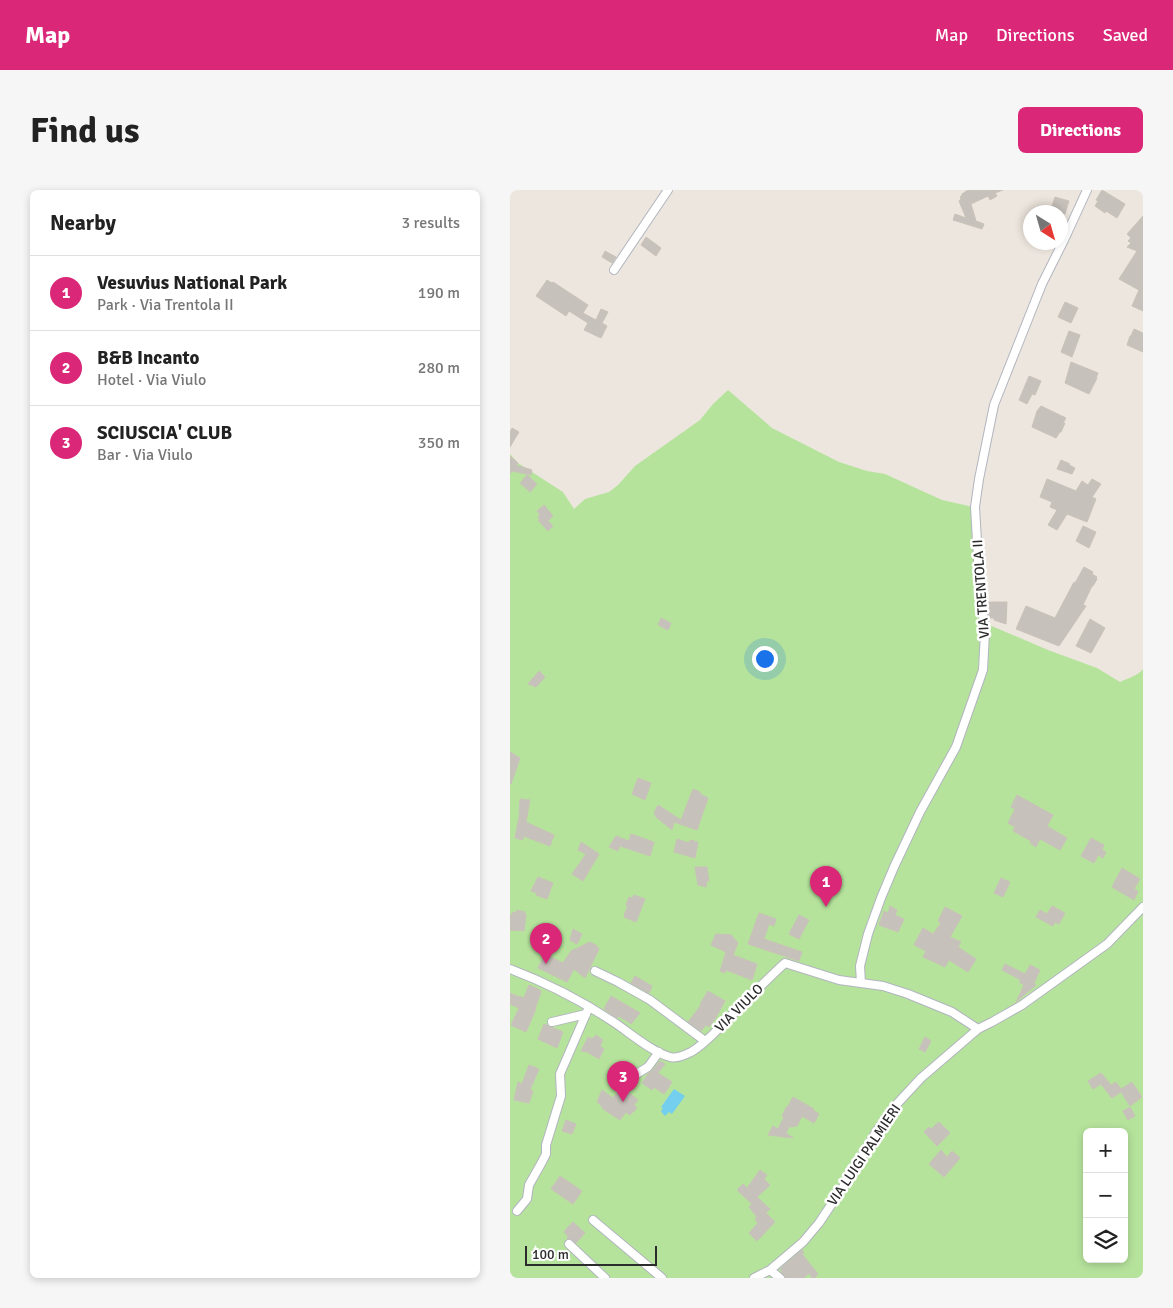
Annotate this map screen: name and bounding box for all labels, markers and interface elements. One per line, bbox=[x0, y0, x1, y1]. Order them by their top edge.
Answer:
text: Map bbox=[25, 20, 70, 50]
text: Map bbox=[935, 24, 968, 46]
text: Directions bbox=[996, 24, 1075, 46]
text: Saved bbox=[1103, 24, 1148, 46]
button: Directions bbox=[1018, 107, 1143, 153]
text: Find us bbox=[30, 109, 140, 152]
north arrow bbox=[1023, 205, 1068, 250]
text: Nearby bbox=[50, 210, 116, 236]
text: 3 results bbox=[401, 213, 460, 233]
text: Vesuvius National Park bbox=[97, 271, 287, 295]
text: 1 bbox=[62, 283, 70, 303]
text: 190 m bbox=[418, 283, 460, 303]
text: Park · Via Trentola II bbox=[97, 295, 234, 315]
text: B&B Incanto bbox=[97, 346, 199, 370]
text: 2 bbox=[62, 358, 70, 378]
text: 280 m bbox=[418, 358, 460, 378]
text: Hotel · Via Viulo bbox=[97, 370, 206, 390]
text: SCIUSCIA' CLUB bbox=[97, 421, 232, 445]
text: 3 bbox=[62, 433, 70, 453]
text: 350 m bbox=[418, 433, 460, 453]
text: Bar · Via Viulo bbox=[97, 445, 193, 465]
street label: VIA TRENTOLA II bbox=[969, 539, 993, 639]
your location bbox=[752, 646, 778, 672]
pin: 1 bbox=[810, 866, 842, 907]
pin: 2 bbox=[530, 923, 562, 964]
street label: VIA VIULO bbox=[711, 980, 767, 1036]
pin: 3 bbox=[607, 1061, 639, 1102]
street label: VIA LUIGI PALMIERI bbox=[824, 1101, 904, 1209]
map controls bbox=[1083, 1128, 1128, 1263]
button: + bbox=[1083, 1128, 1128, 1173]
button: − bbox=[1083, 1173, 1128, 1218]
button: layers bbox=[1083, 1218, 1128, 1263]
scale bar bbox=[525, 1243, 658, 1266]
text: 100 m bbox=[532, 1246, 569, 1263]

